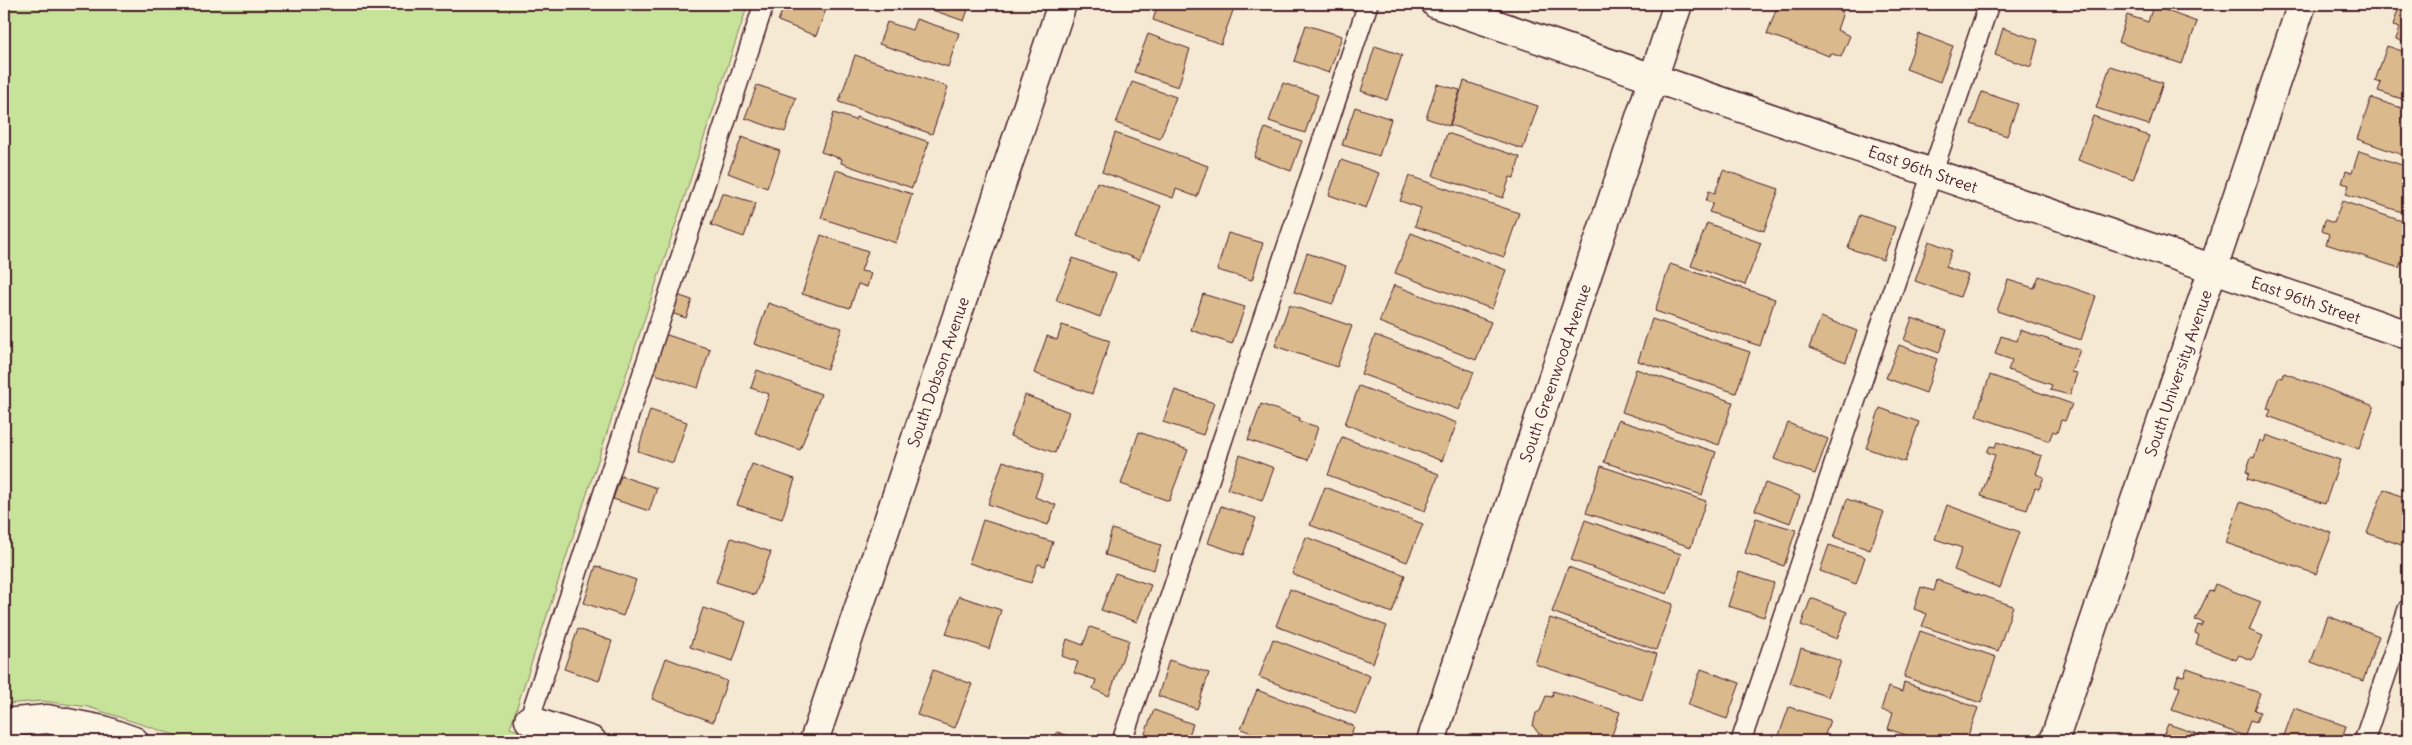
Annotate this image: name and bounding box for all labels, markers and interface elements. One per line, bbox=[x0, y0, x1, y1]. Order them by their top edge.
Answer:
street label: East 96th Street bbox=[1866, 141, 1981, 197]
street label: East 96th Street bbox=[2249, 272, 2364, 328]
street label: South Greenwood Avenue bbox=[1515, 281, 1595, 465]
street label: South University Avenue bbox=[2140, 287, 2216, 459]
street label: South Dobson Avenue bbox=[903, 294, 973, 450]

